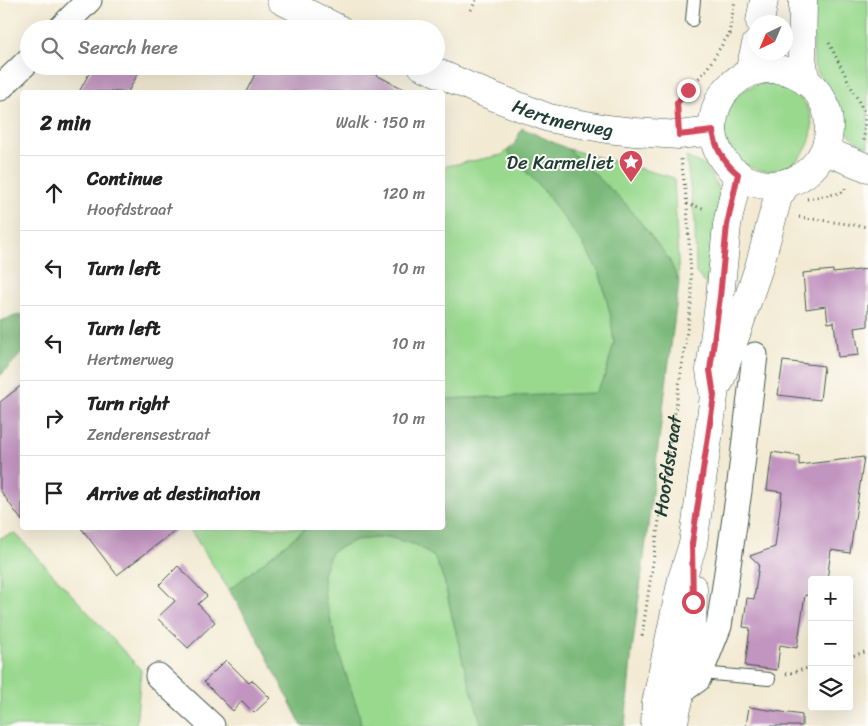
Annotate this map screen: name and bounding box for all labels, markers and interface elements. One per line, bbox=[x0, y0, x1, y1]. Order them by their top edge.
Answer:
north arrow bbox=[748, 15, 793, 60]
search box bbox=[20, 20, 445, 75]
text: Search here bbox=[78, 31, 178, 64]
icon: search bbox=[38, 34, 66, 62]
route end bbox=[677, 79, 700, 102]
street label: Hertmerweg bbox=[507, 89, 615, 147]
text: 2 min bbox=[40, 104, 91, 142]
text: Walk · 150 m bbox=[336, 108, 425, 137]
place label: De Karmeliet bbox=[507, 146, 614, 179]
place icon: De Karmeliet bbox=[618, 149, 644, 183]
text: Continue bbox=[87, 162, 163, 195]
icon: ahead bbox=[40, 179, 68, 207]
text: 120 m bbox=[382, 179, 425, 208]
text: Hoofdstraat bbox=[87, 195, 173, 224]
text: Turn left bbox=[87, 252, 160, 285]
icon: left bbox=[40, 254, 68, 282]
text: 10 m bbox=[392, 254, 425, 283]
text: Turn left bbox=[87, 312, 160, 345]
icon: left bbox=[40, 329, 68, 357]
text: 10 m bbox=[392, 329, 425, 358]
text: Hertmerweg bbox=[87, 345, 174, 374]
text: Turn right bbox=[87, 387, 169, 420]
icon: right bbox=[40, 404, 68, 432]
text: 10 m bbox=[392, 404, 425, 433]
street label: Hoofdstraat bbox=[644, 412, 692, 519]
text: Zenderensestraat bbox=[87, 420, 210, 449]
text: Arrive at destination bbox=[87, 477, 260, 510]
icon: arrive bbox=[40, 479, 68, 507]
map controls bbox=[808, 576, 853, 711]
button: + bbox=[808, 576, 853, 621]
route start bbox=[682, 591, 705, 614]
button: − bbox=[808, 621, 853, 666]
button: layers bbox=[808, 666, 853, 711]

